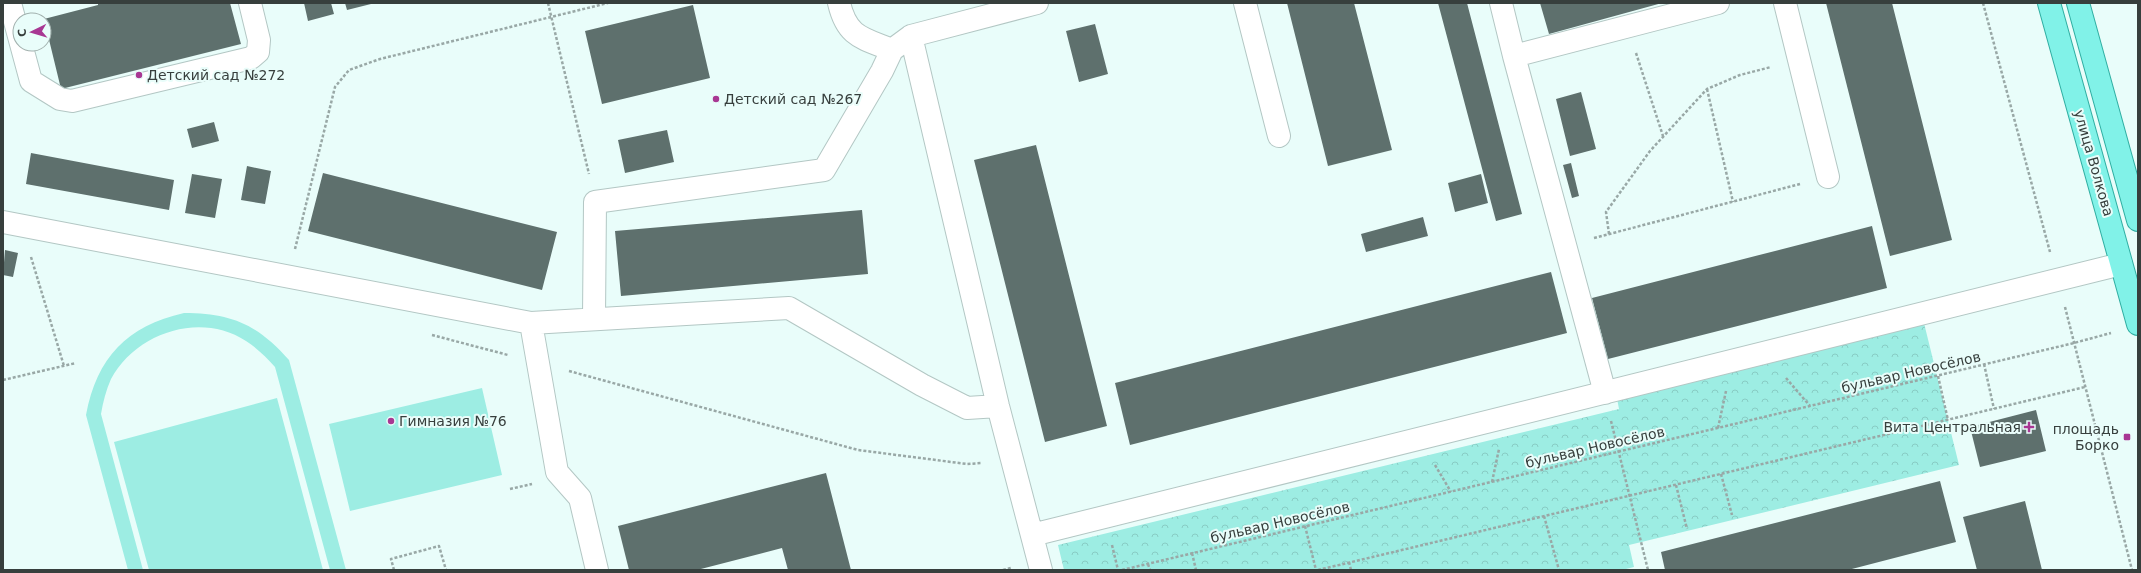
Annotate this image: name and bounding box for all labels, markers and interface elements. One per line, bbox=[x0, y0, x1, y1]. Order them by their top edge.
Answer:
north arrow bbox=[12, 12, 52, 52]
text: С bbox=[16, 28, 29, 37]
place label: Детский сад №272 bbox=[147, 67, 285, 83]
marker: Детский сад №272 bbox=[134, 70, 144, 80]
place label: Детский сад №267 bbox=[724, 91, 862, 107]
marker: Детский сад №267 bbox=[711, 94, 721, 104]
street label: улица Волкова bbox=[2071, 108, 2117, 218]
street label: бульвар Новосёлов bbox=[1840, 348, 1982, 396]
place label: Гимназия №76 bbox=[399, 413, 507, 429]
marker: Гимназия №76 bbox=[386, 416, 396, 426]
place label: Вита Центральная bbox=[1884, 419, 2021, 435]
place label: площадь Борко bbox=[2053, 421, 2119, 453]
marker: Вита Центральная bbox=[2024, 422, 2034, 432]
street label: бульвар Новосёлов bbox=[1524, 423, 1666, 471]
marker: площадь Борко bbox=[2122, 432, 2132, 442]
street label: бульвар Новосёлов bbox=[1209, 498, 1351, 546]

